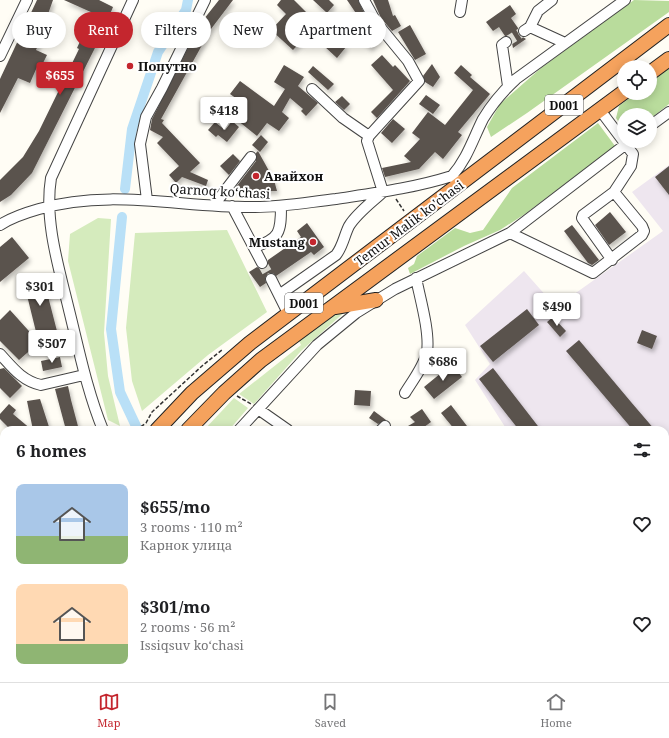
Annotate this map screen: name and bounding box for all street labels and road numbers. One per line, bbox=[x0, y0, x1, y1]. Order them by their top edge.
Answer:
road number: D001 bbox=[545, 95, 583, 115]
street label: Temur Malik ko'chasi bbox=[351, 176, 467, 270]
street label: Qarnoq koʻchasi bbox=[169, 179, 271, 203]
road number: D001 bbox=[285, 293, 323, 313]

